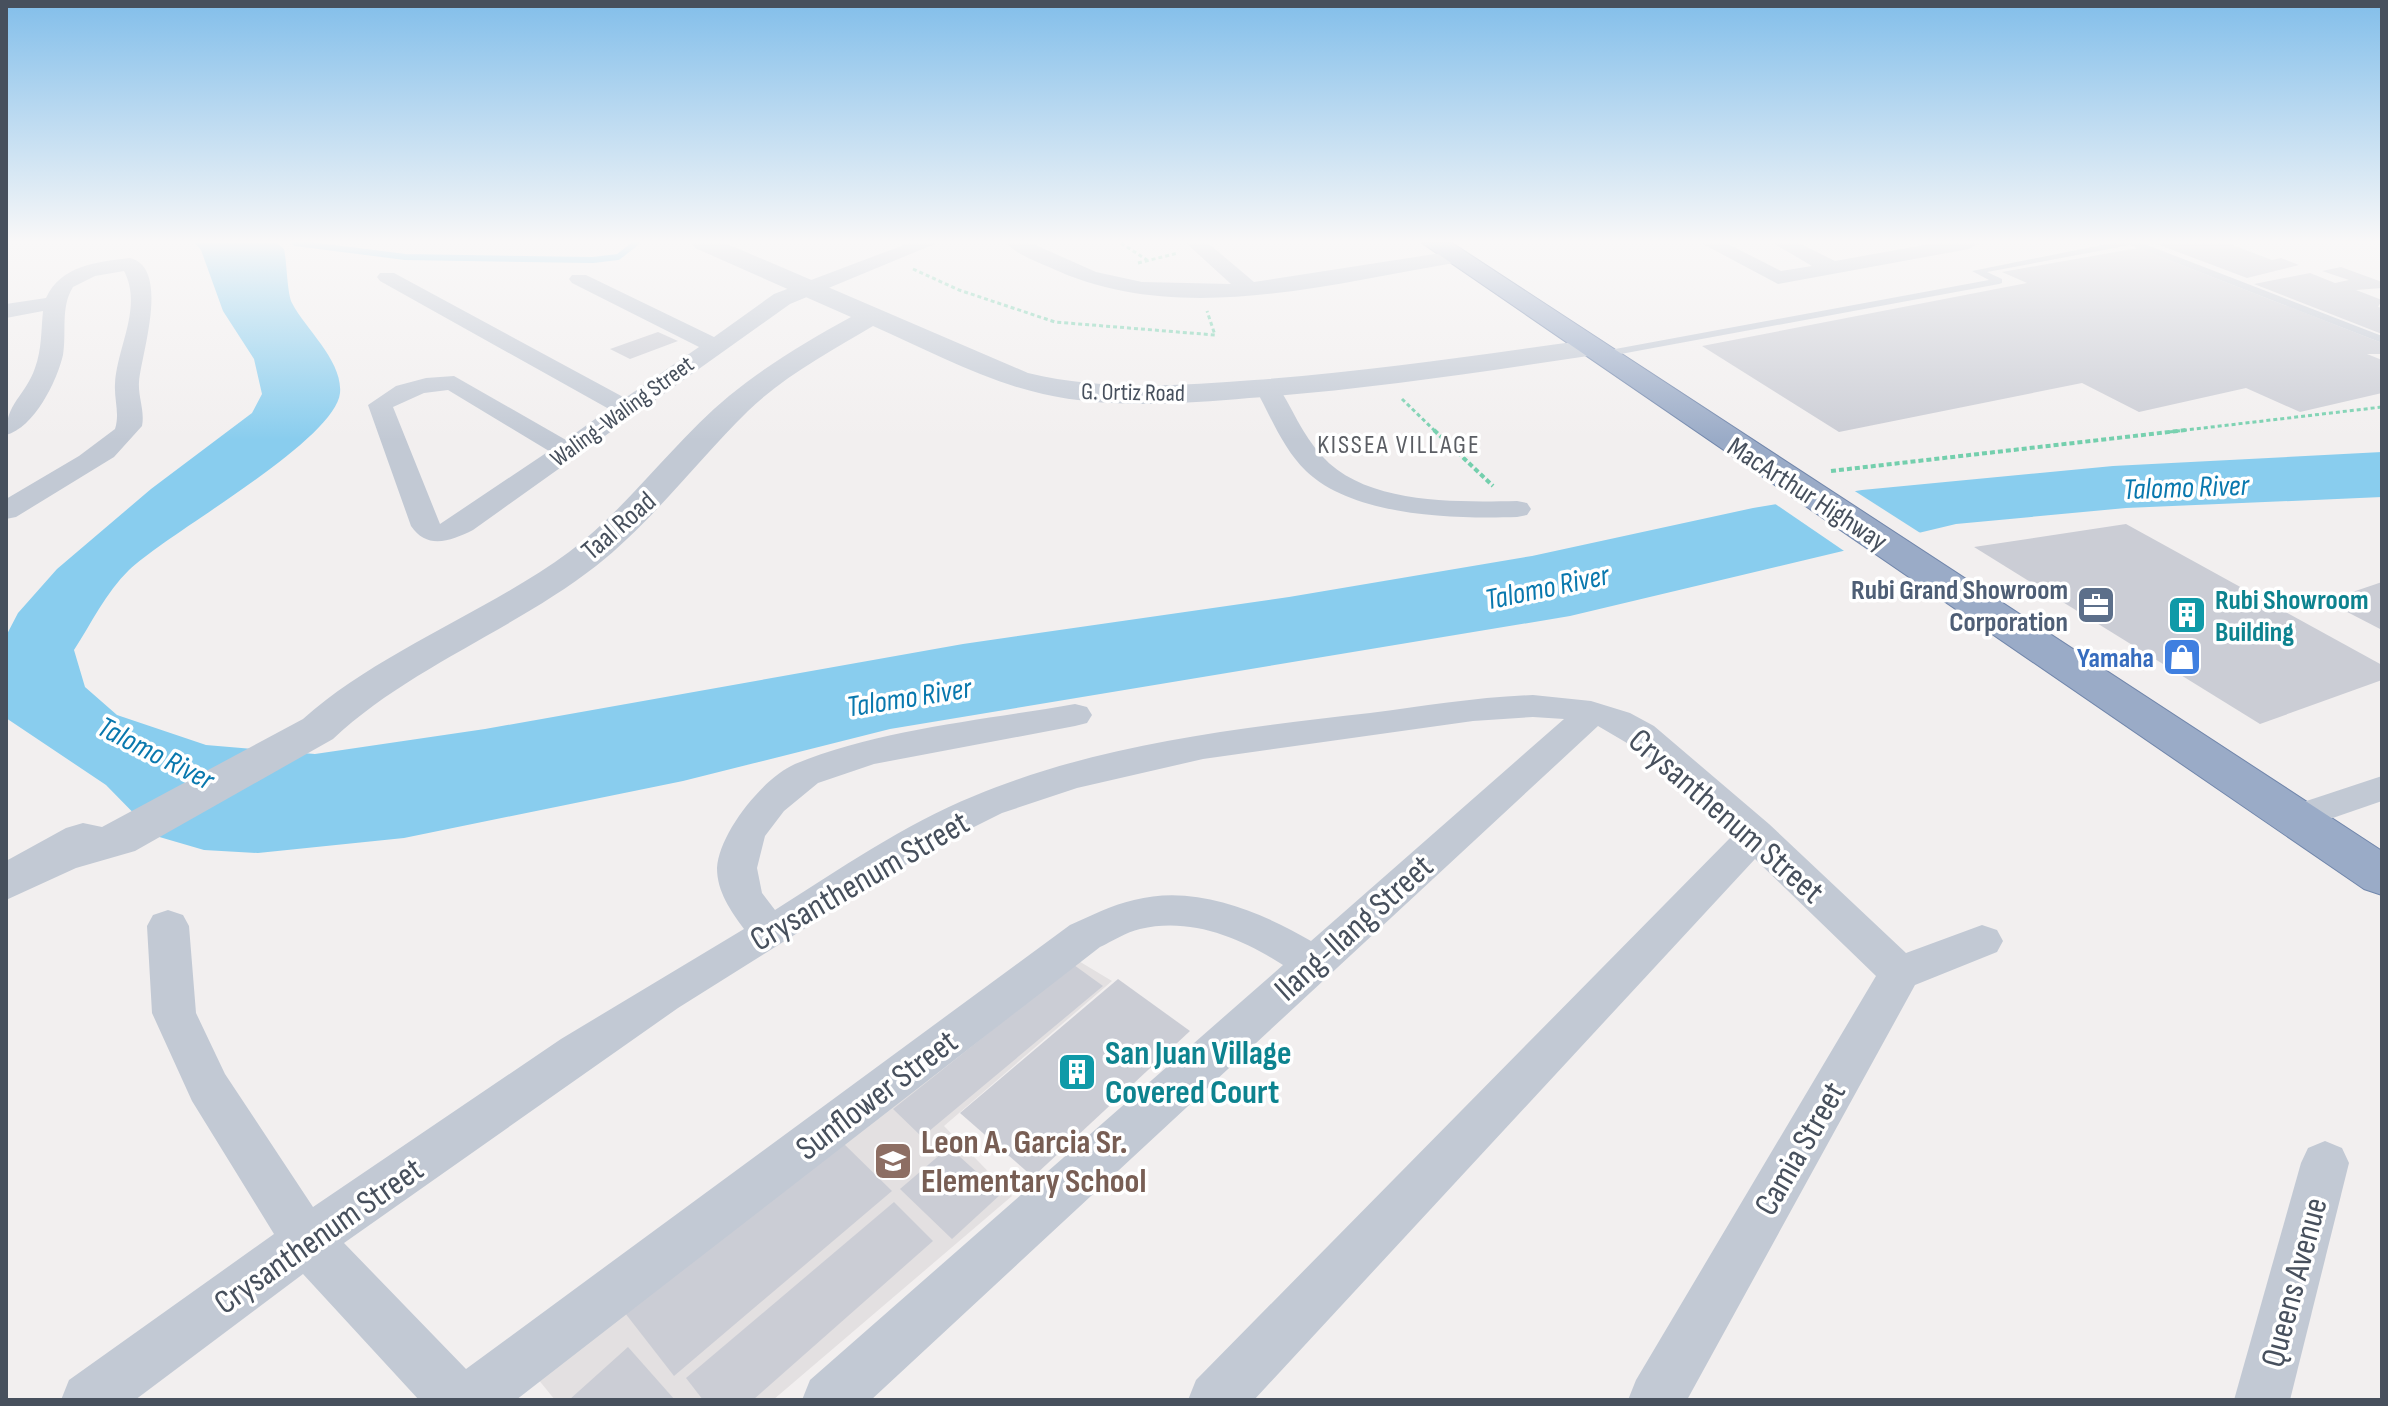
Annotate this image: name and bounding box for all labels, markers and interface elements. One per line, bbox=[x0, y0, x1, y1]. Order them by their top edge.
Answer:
street label: Waling-Waling Street bbox=[545, 350, 700, 473]
street label: G. Ortiz Road bbox=[1081, 377, 1185, 408]
district label: KISSEA VILLAGE bbox=[1317, 430, 1481, 461]
street label: MacArthur Highway bbox=[1721, 430, 1893, 558]
water label: Talomo River bbox=[2123, 468, 2251, 508]
street label: Taal Road bbox=[575, 485, 663, 567]
water label: Talomo River bbox=[1482, 557, 1614, 619]
place label: Rubi Grand Showroom Corporation bbox=[1851, 574, 2068, 639]
office icon: Rubi Grand Showroom Corporation bbox=[2075, 584, 2117, 626]
place label: Rubi Showroom Building bbox=[2215, 584, 2368, 649]
building icon: Rubi Showroom Building bbox=[2166, 594, 2208, 636]
shop icon: Yamaha bbox=[2161, 636, 2203, 678]
place label: Yamaha bbox=[2077, 642, 2154, 675]
water label: Talomo River bbox=[844, 670, 976, 726]
water label: Talomo River bbox=[91, 709, 221, 799]
street label: Crysanthenum Street bbox=[1620, 720, 1832, 912]
street label: Crysanthenum Street bbox=[743, 802, 976, 961]
street label: Ilang-Ilang Street bbox=[1266, 846, 1442, 1010]
street label: Sunflower Street bbox=[788, 1021, 966, 1169]
place label: San Juan Village Covered Court bbox=[1105, 1033, 1291, 1113]
building icon: San Juan Village Covered Court bbox=[1056, 1051, 1098, 1093]
street label: Camia Street bbox=[1746, 1075, 1855, 1223]
place label: Leon A. Garcia Sr. Elementary School bbox=[921, 1122, 1146, 1202]
school or university icon: Leon A. Garcia Sr. Elementary School bbox=[872, 1140, 914, 1182]
street label: Crysanthenum Street bbox=[206, 1149, 431, 1324]
street label: Queens Avenue bbox=[2252, 1193, 2337, 1372]

